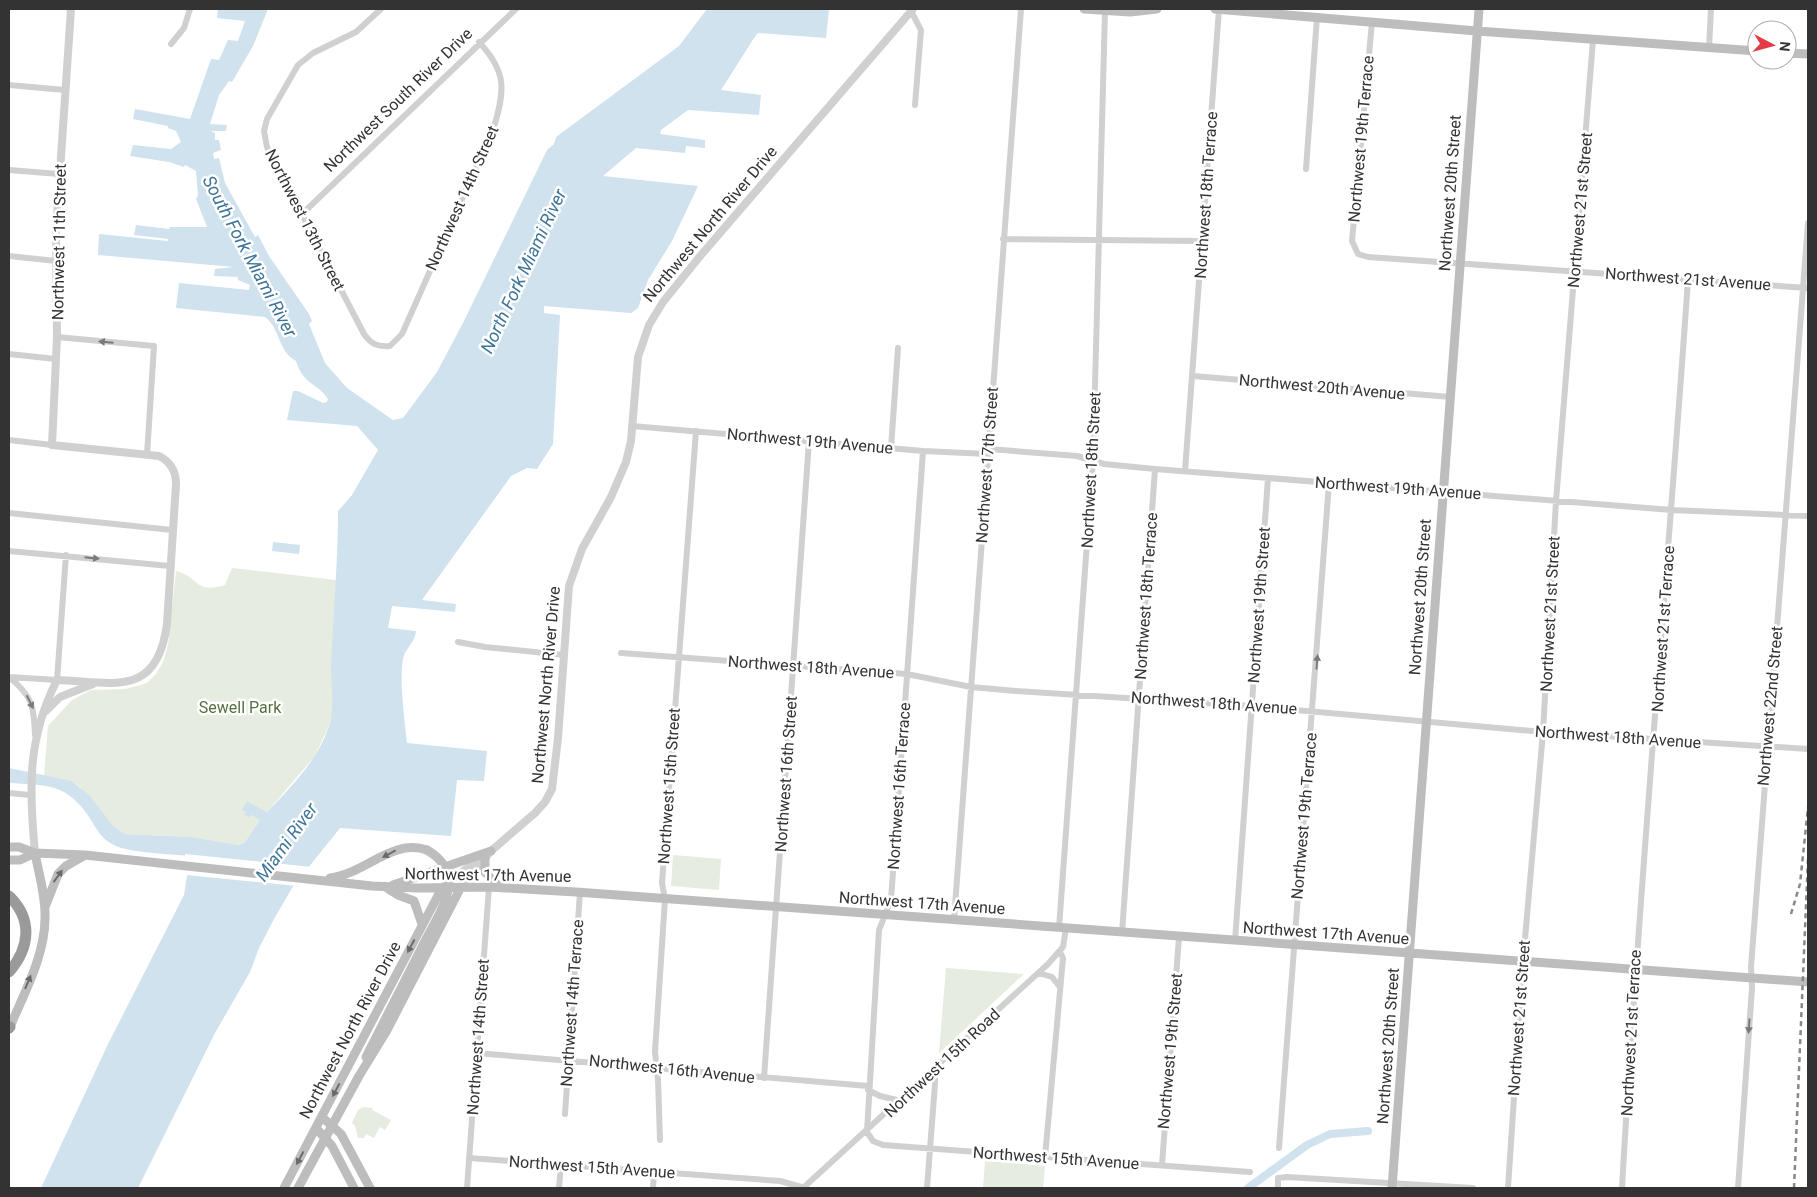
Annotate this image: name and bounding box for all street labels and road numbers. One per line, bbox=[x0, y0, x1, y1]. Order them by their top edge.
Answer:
street label: Northwest South River Drive bbox=[320, 24, 476, 176]
street label: Northwest 19th Terrace bbox=[1344, 55, 1378, 223]
street label: Northwest 18th Terrace bbox=[1191, 111, 1221, 279]
street label: Northwest 20th Street bbox=[1435, 114, 1465, 272]
street label: Northwest 14th Street bbox=[421, 123, 503, 273]
street label: Northwest 21st Street bbox=[1564, 131, 1596, 289]
street label: Northwest North River Drive bbox=[639, 142, 781, 306]
street label: Northwest 13th Street bbox=[261, 146, 349, 294]
street label: Northwest 11th Street bbox=[48, 164, 70, 320]
street label: Northwest 21st Avenue bbox=[1604, 264, 1772, 294]
street label: Northwest 20th Avenue bbox=[1238, 370, 1406, 404]
street label: Northwest 17th Street bbox=[972, 386, 1002, 544]
street label: Northwest 18th Street bbox=[1077, 391, 1105, 549]
street label: Northwest 19th Avenue bbox=[726, 424, 894, 458]
street label: Northwest 19th Avenue bbox=[1314, 473, 1482, 503]
street label: Northwest 18th Terrace bbox=[1131, 512, 1161, 680]
street label: Northwest 20th Street bbox=[1405, 518, 1435, 676]
street label: Northwest 19th Street bbox=[1244, 526, 1274, 684]
street label: Northwest 21st Street bbox=[1536, 536, 1564, 692]
street label: Northwest 21st Terrace bbox=[1648, 545, 1678, 713]
street label: Northwest North River Drive bbox=[528, 586, 564, 784]
street label: Northwest 22nd Street bbox=[1754, 625, 1786, 787]
street label: Northwest 18th Avenue bbox=[727, 652, 895, 682]
street label: Northwest 18th Avenue bbox=[1130, 688, 1298, 718]
street label: Northwest 16th Street bbox=[771, 695, 801, 853]
street label: Northwest 16th Terrace bbox=[884, 702, 914, 870]
street label: Northwest 15th Street bbox=[654, 707, 684, 865]
street label: Northwest 18th Avenue bbox=[1534, 722, 1702, 752]
street label: Northwest 19th Terrace bbox=[1287, 732, 1321, 900]
street label: Northwest 17th Avenue bbox=[405, 864, 571, 886]
street label: Northwest 17th Avenue bbox=[838, 888, 1006, 918]
street label: Northwest 17th Avenue bbox=[1242, 918, 1410, 948]
street label: Northwest 14th Terrace bbox=[557, 919, 587, 1087]
street label: Northwest North River Drive bbox=[295, 938, 405, 1122]
street label: Northwest 21st Street bbox=[1504, 940, 1534, 1096]
street label: Northwest 21st Terrace bbox=[1617, 949, 1645, 1117]
street label: Northwest 14th Street bbox=[463, 958, 493, 1116]
street label: Northwest 20th Street bbox=[1373, 967, 1403, 1125]
street label: Northwest 19th Street bbox=[1154, 972, 1186, 1130]
street label: Northwest 15th Road bbox=[880, 1005, 1004, 1121]
street label: Northwest 16th Avenue bbox=[588, 1051, 756, 1087]
street label: Northwest 15th Avenue bbox=[972, 1143, 1140, 1173]
street label: Northwest 15th Avenue bbox=[508, 1152, 676, 1182]

